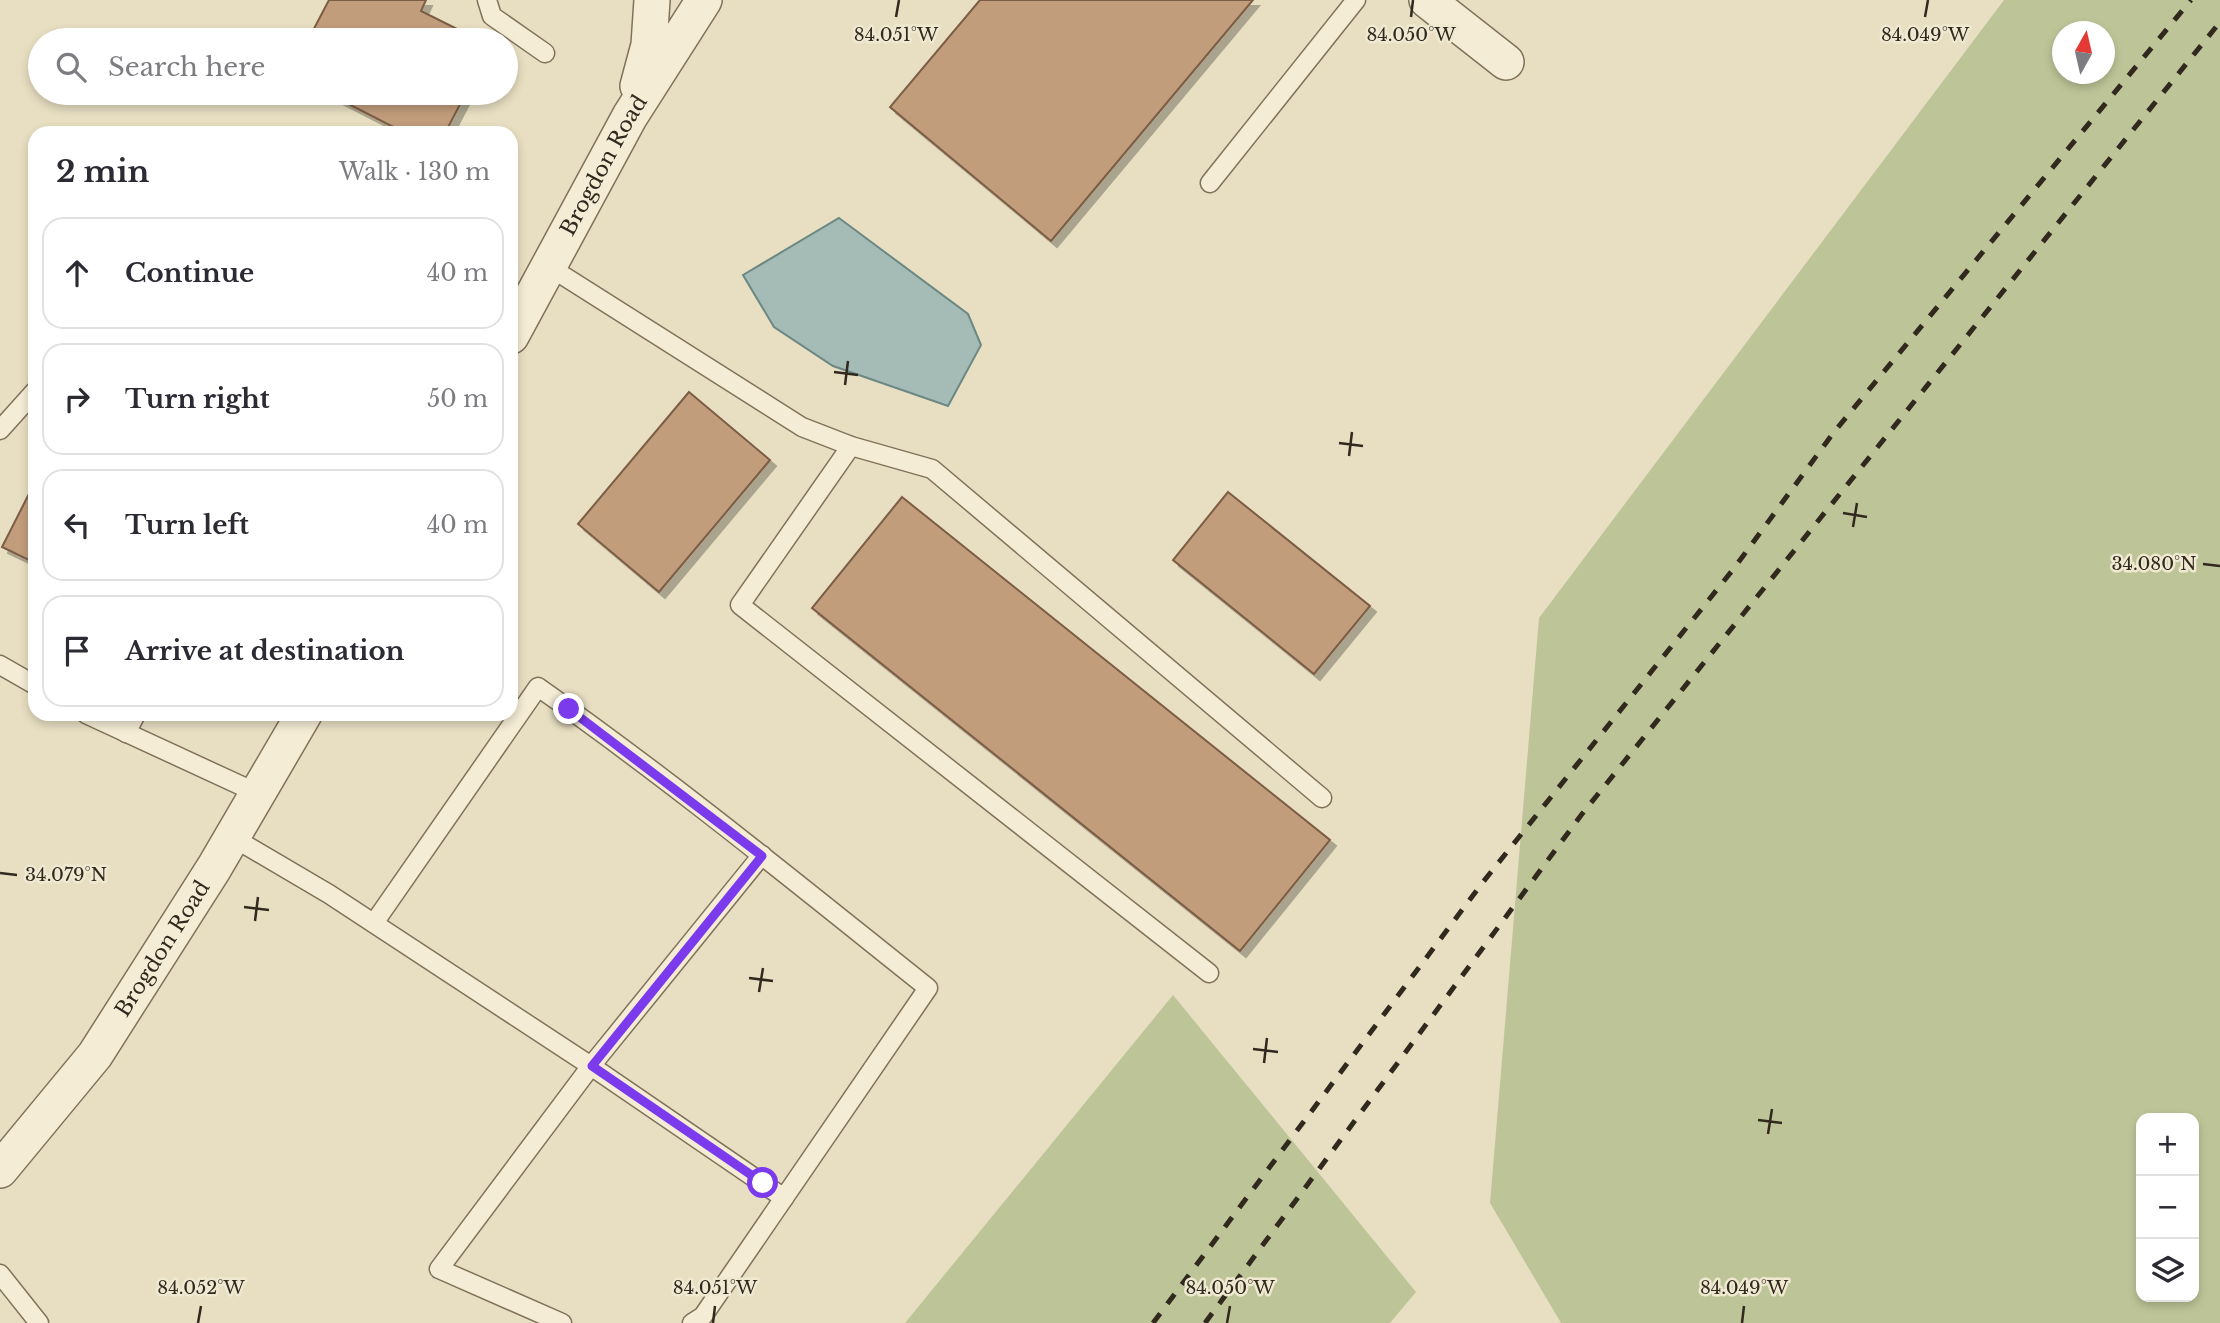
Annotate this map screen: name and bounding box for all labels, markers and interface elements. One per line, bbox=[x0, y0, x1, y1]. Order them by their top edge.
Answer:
north arrow bbox=[2052, 21, 2115, 84]
text: 84.051°W bbox=[854, 24, 939, 46]
text: 84.050°W bbox=[1366, 24, 1456, 46]
text: 84.049°W bbox=[1881, 24, 1970, 46]
search box bbox=[28, 28, 518, 105]
icon: search bbox=[52, 48, 90, 86]
text: Search here bbox=[108, 51, 265, 83]
street label: Brogdon Road bbox=[555, 90, 653, 240]
text: 2 min bbox=[56, 153, 149, 190]
text: Walk · 130 m bbox=[339, 158, 490, 186]
icon: ahead bbox=[58, 254, 96, 292]
text: Continue bbox=[125, 257, 254, 289]
text: 40 m bbox=[427, 259, 488, 287]
icon: right bbox=[58, 380, 96, 418]
text: Turn right bbox=[125, 383, 270, 415]
text: 50 m bbox=[427, 385, 488, 413]
icon: left bbox=[58, 506, 96, 544]
text: Turn left bbox=[125, 509, 249, 541]
text: 40 m bbox=[427, 511, 488, 539]
text: 34.080°N bbox=[2111, 553, 2197, 575]
icon: arrive bbox=[58, 632, 96, 670]
text: Arrive at destination bbox=[125, 635, 405, 667]
route end bbox=[553, 693, 584, 724]
text: 34.079°N bbox=[25, 864, 107, 886]
street label: Brogdon Road bbox=[110, 876, 216, 1022]
map controls bbox=[2136, 1113, 2199, 1302]
button: + bbox=[2136, 1113, 2199, 1176]
route start bbox=[747, 1167, 778, 1198]
button: − bbox=[2136, 1176, 2199, 1239]
button: layers bbox=[2136, 1239, 2199, 1302]
text: 84.052°W bbox=[157, 1277, 246, 1299]
text: 84.051°W bbox=[673, 1277, 758, 1299]
text: 84.050°W bbox=[1185, 1277, 1275, 1299]
text: 84.049°W bbox=[1700, 1277, 1789, 1299]

